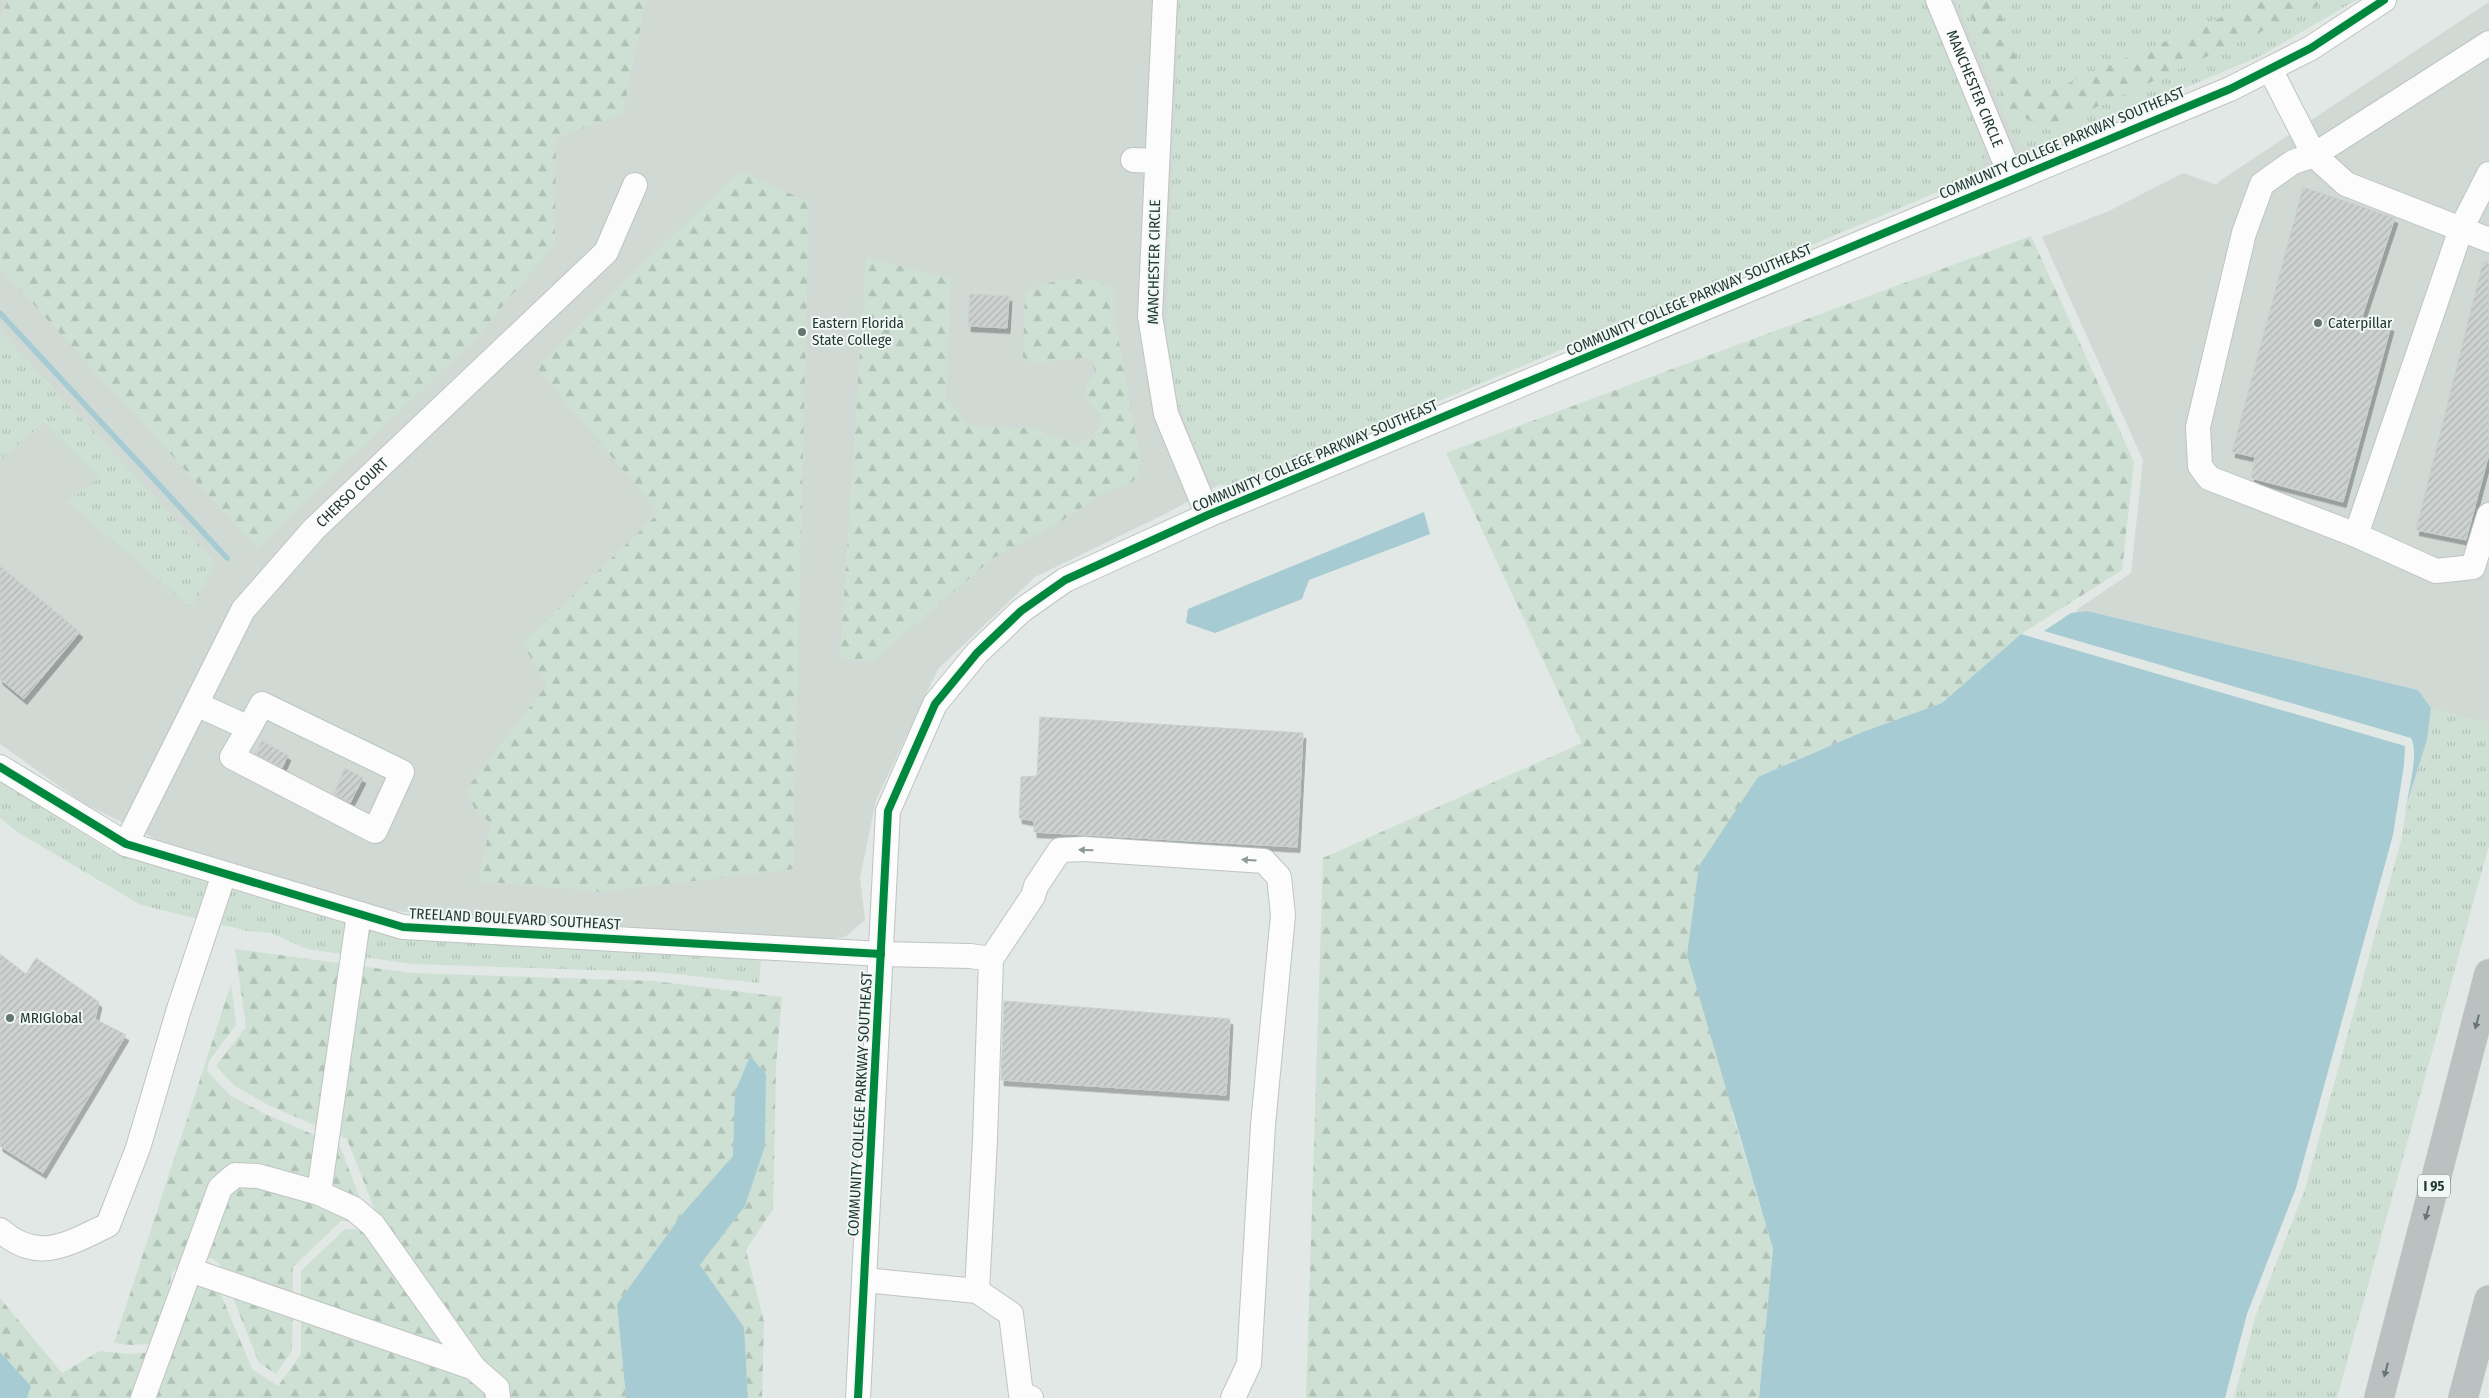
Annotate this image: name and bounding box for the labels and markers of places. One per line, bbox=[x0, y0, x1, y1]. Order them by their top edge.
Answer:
place label: Eastern Florida State College bbox=[812, 314, 904, 349]
place label: Caterpillar bbox=[2328, 314, 2393, 332]
marker: Caterpillar bbox=[2312, 317, 2324, 329]
marker: Eastern Florida State College bbox=[796, 326, 808, 338]
place label: MRIGlobal bbox=[20, 1009, 82, 1027]
marker: MRIGlobal bbox=[4, 1012, 16, 1024]

